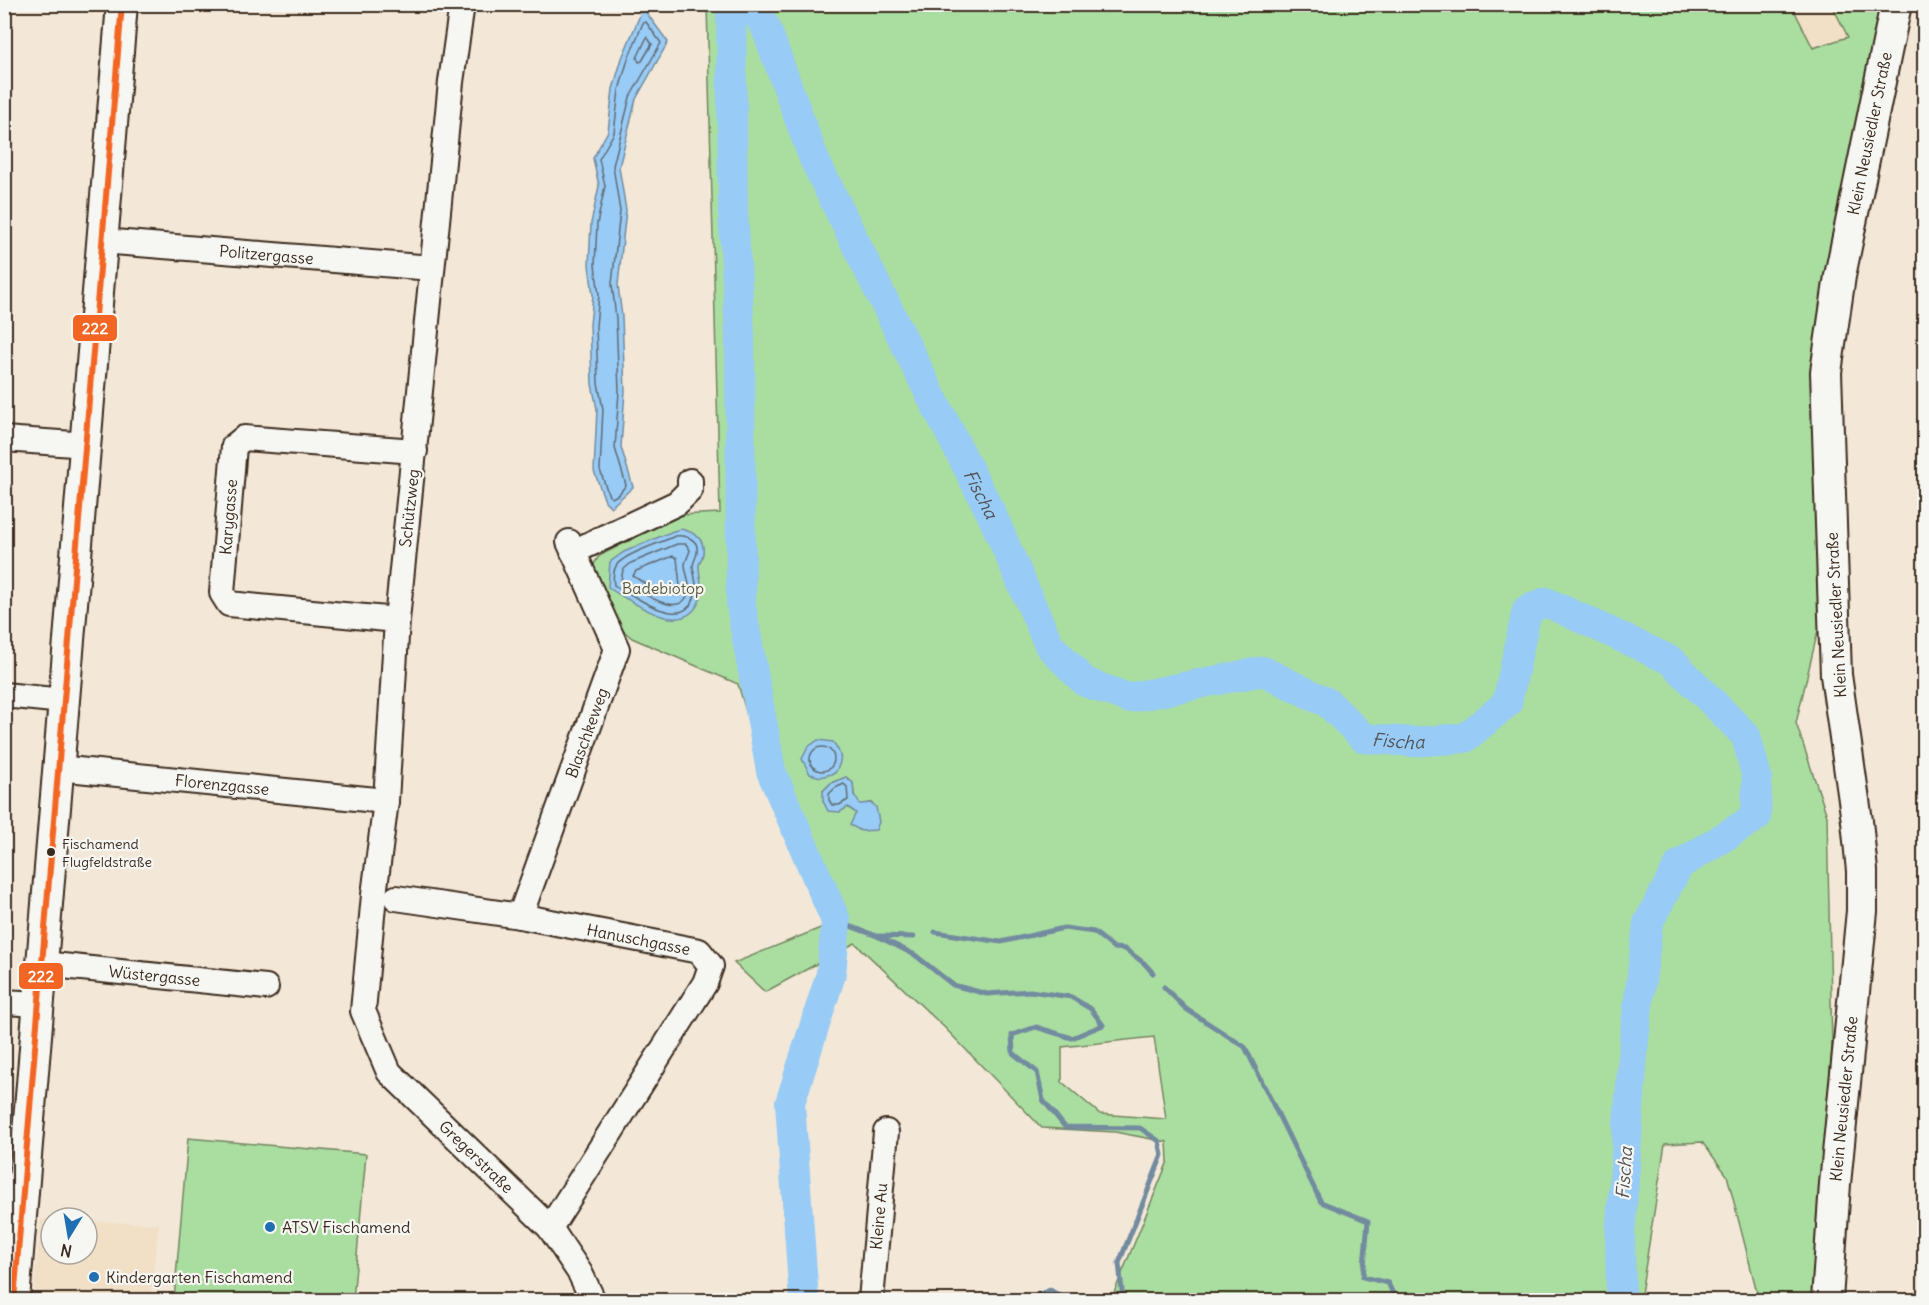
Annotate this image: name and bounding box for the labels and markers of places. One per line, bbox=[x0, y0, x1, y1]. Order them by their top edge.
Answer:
place label: Fischamend Flugfeldstraße bbox=[62, 835, 152, 871]
marker: Fischamend Flugfeldstraße bbox=[45, 846, 57, 858]
place label: ATSV Fischamend bbox=[282, 1217, 410, 1237]
marker: ATSV Fischamend bbox=[263, 1220, 277, 1234]
place label: Kindergarten Fischamend bbox=[106, 1267, 292, 1287]
marker: Kindergarten Fischamend bbox=[87, 1270, 101, 1284]

